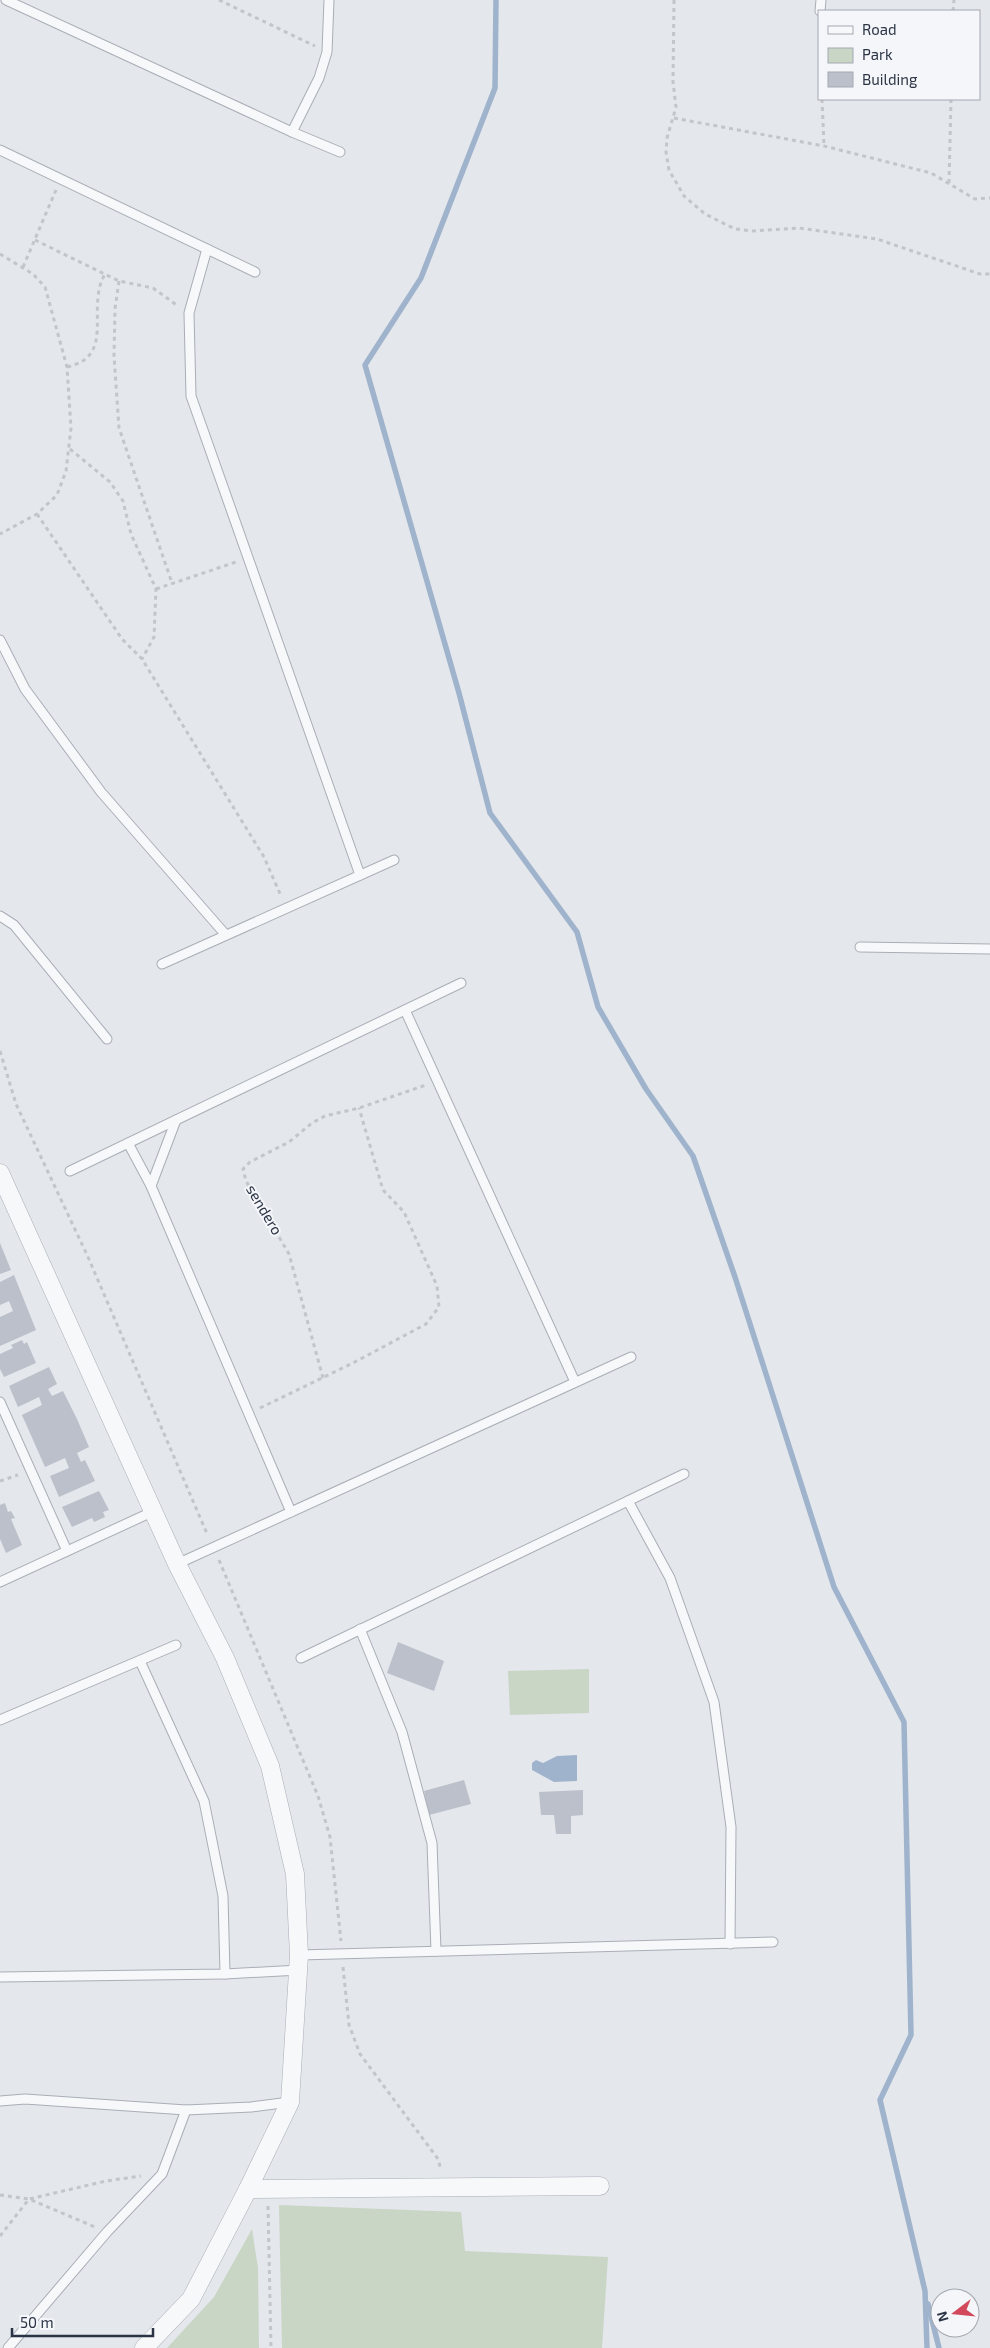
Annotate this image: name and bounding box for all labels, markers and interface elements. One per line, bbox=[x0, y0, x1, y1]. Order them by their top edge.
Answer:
legend bbox=[818, 10, 980, 100]
text: Road bbox=[862, 20, 897, 38]
text: Park bbox=[862, 45, 893, 63]
text: Building bbox=[862, 70, 918, 88]
street label: sendero bbox=[243, 1181, 287, 1238]
north arrow bbox=[930, 2288, 980, 2338]
scale bar bbox=[12, 2306, 154, 2338]
text: N bbox=[932, 2310, 952, 2324]
text: 50 m bbox=[20, 2313, 54, 2331]

